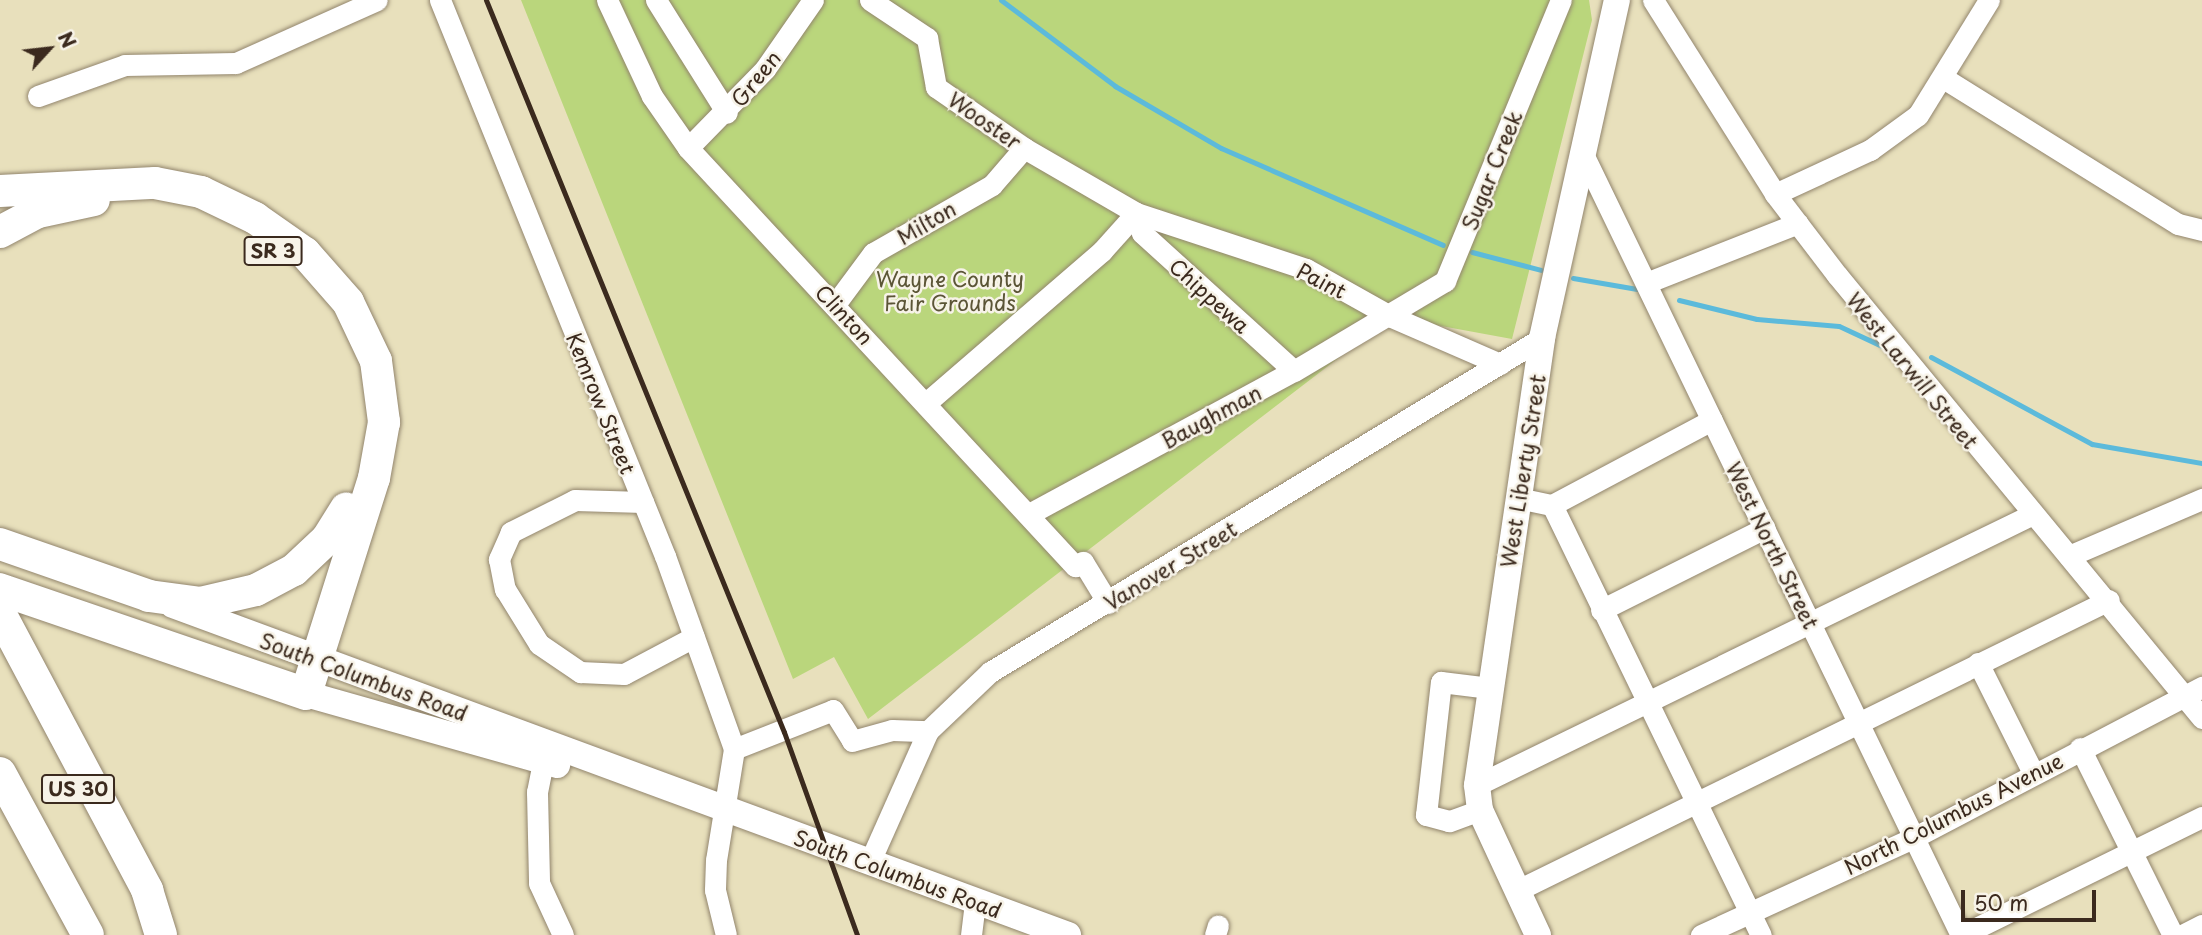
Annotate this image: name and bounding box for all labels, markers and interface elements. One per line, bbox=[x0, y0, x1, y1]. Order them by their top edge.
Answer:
north arrow bbox=[14, 14, 84, 84]
text: N bbox=[52, 26, 84, 53]
street label: Green bbox=[725, 45, 785, 111]
street label: Wooster bbox=[944, 86, 1026, 154]
street label: Sugar Creek bbox=[1455, 106, 1527, 234]
street label: Milton bbox=[892, 195, 960, 249]
road number: SR 3 bbox=[243, 235, 303, 266]
street label: Chippewa bbox=[1165, 252, 1255, 338]
street label: Paint bbox=[1293, 257, 1351, 303]
park label: Wayne County Fair Grounds bbox=[875, 265, 1025, 315]
street label: Clinton bbox=[811, 279, 879, 349]
street label: West Larwill Street bbox=[1842, 286, 1984, 454]
street label: Kemrow Street bbox=[562, 329, 642, 477]
street label: West Liberty Street bbox=[1494, 372, 1550, 570]
street label: Baughman bbox=[1157, 379, 1265, 453]
street label: West North Street bbox=[1721, 457, 1825, 633]
street label: Vanover Street bbox=[1099, 515, 1241, 615]
street label: South Columbus Road bbox=[257, 627, 471, 725]
street label: North Columbus Avenue bbox=[1840, 747, 2066, 879]
road number: US 30 bbox=[41, 774, 115, 804]
street label: South Columbus Road bbox=[791, 824, 1005, 922]
scale bar bbox=[1964, 876, 2099, 920]
text: 50 m bbox=[1974, 886, 2028, 918]

